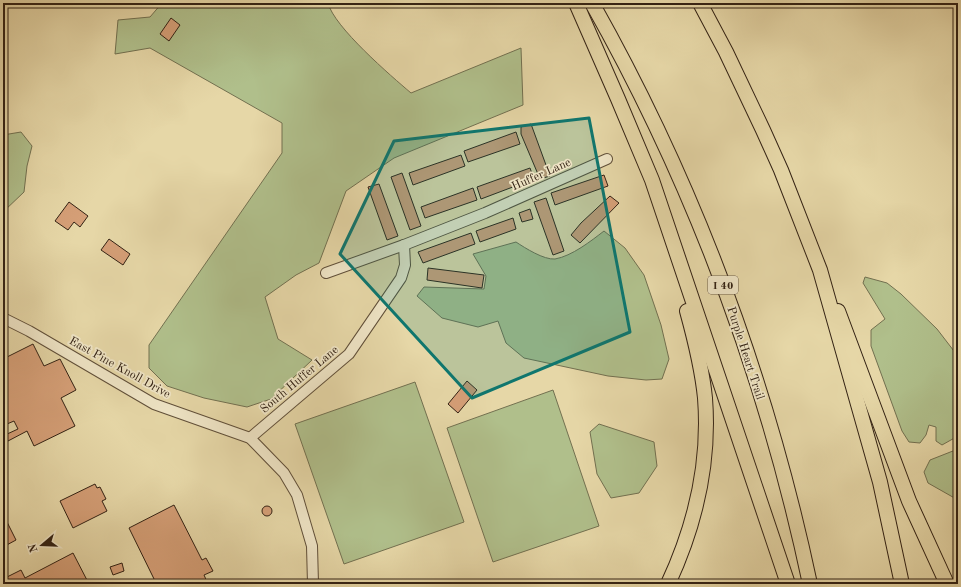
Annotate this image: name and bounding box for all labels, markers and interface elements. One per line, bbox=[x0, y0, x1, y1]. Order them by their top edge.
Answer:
street label: Huffer Lane bbox=[510, 156, 573, 193]
road number: I 40 bbox=[708, 276, 738, 294]
street label: Purple Heart Trail bbox=[724, 305, 766, 401]
street label: East Pine Knoll Drive bbox=[67, 335, 173, 401]
street label: South Huffer Lane bbox=[258, 344, 341, 416]
north arrow bbox=[22, 525, 62, 565]
text: N bbox=[27, 541, 41, 554]

